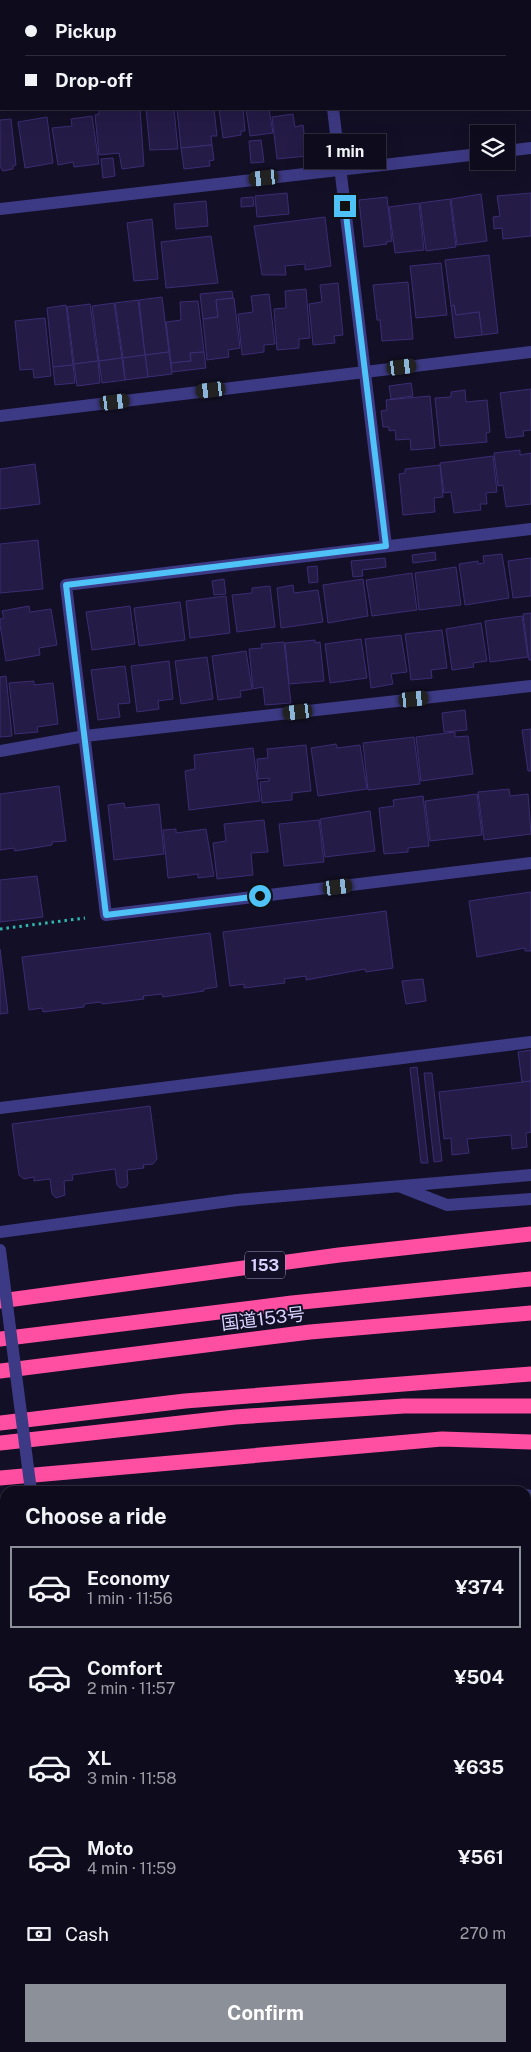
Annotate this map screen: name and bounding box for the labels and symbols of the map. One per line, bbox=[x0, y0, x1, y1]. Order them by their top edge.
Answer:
callout: 1 min bbox=[304, 134, 386, 168]
car bbox=[248, 169, 279, 187]
route end bbox=[334, 195, 356, 217]
car bbox=[386, 358, 417, 376]
car bbox=[195, 381, 226, 399]
car bbox=[99, 393, 130, 411]
car bbox=[398, 690, 429, 708]
car bbox=[282, 703, 313, 721]
car bbox=[322, 878, 353, 896]
route start bbox=[249, 885, 271, 907]
road number: 153 bbox=[245, 1252, 285, 1278]
street label: 国道153号 bbox=[220, 1303, 306, 1334]

